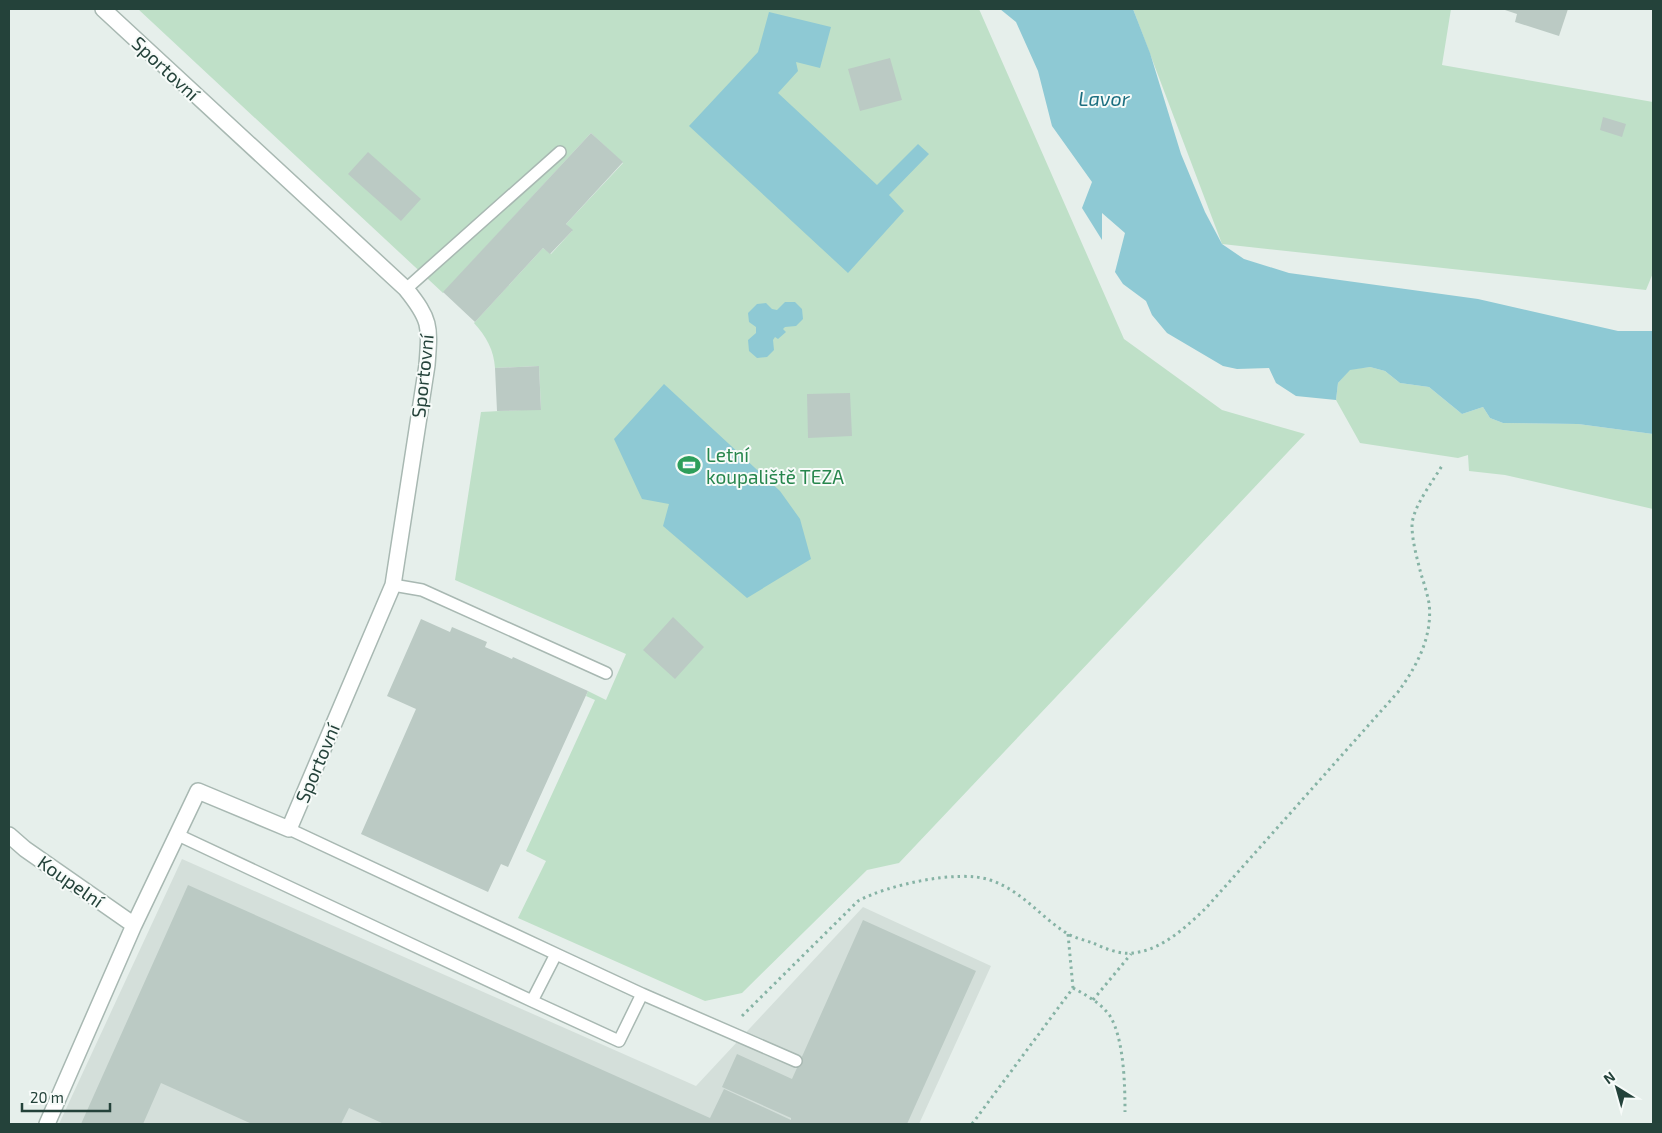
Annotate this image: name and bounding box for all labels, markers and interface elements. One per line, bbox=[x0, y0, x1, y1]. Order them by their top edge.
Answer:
street label: Sportovní bbox=[127, 31, 205, 106]
water label: Lavor bbox=[1078, 86, 1131, 110]
street label: Sportovní bbox=[406, 332, 438, 419]
place label: Letní koupaliště TEZA bbox=[706, 443, 844, 488]
sports icon: Letní koupaliště TEZA bbox=[676, 452, 702, 478]
street label: Sportovní bbox=[290, 719, 344, 806]
street label: Koupelní bbox=[34, 850, 109, 913]
north arrow bbox=[1592, 1063, 1642, 1113]
text: N bbox=[1600, 1067, 1618, 1087]
scale bar bbox=[22, 1080, 110, 1112]
text: 20 m bbox=[30, 1088, 64, 1106]

